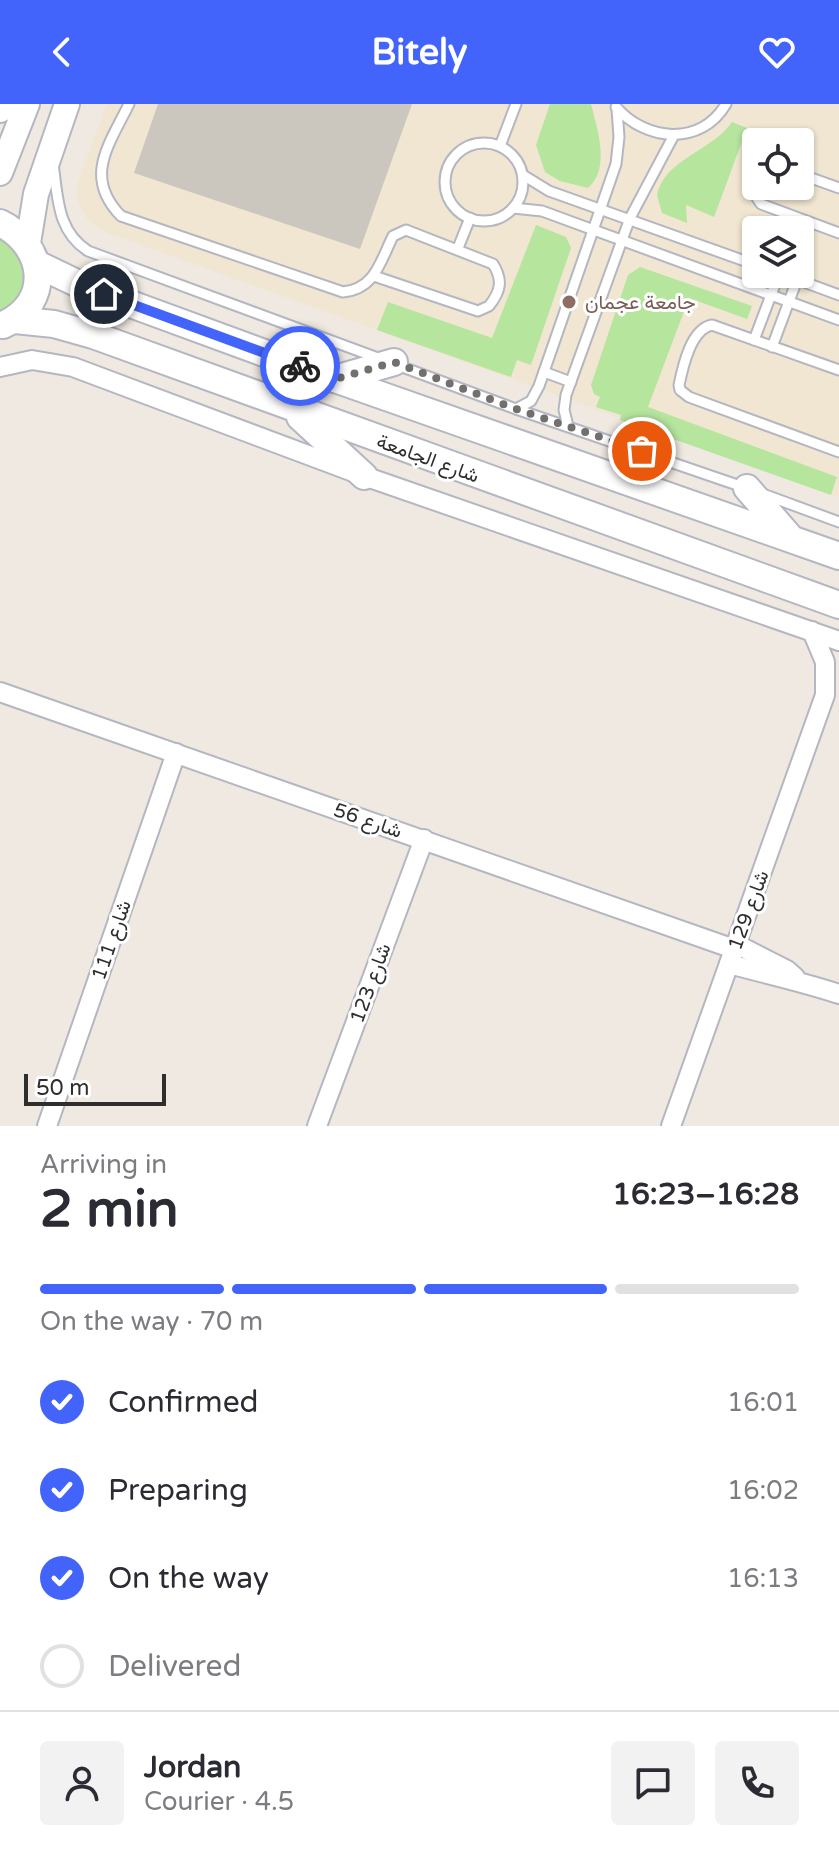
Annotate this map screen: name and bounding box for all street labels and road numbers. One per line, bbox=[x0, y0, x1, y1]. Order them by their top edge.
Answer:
street label: شارع الجامعة bbox=[373, 429, 482, 489]
street label: شارع 56 bbox=[330, 798, 405, 845]
street label: شارع 129 bbox=[723, 867, 775, 954]
street label: شارع 111 bbox=[87, 897, 138, 984]
street label: شارع 123 bbox=[345, 940, 397, 1027]

